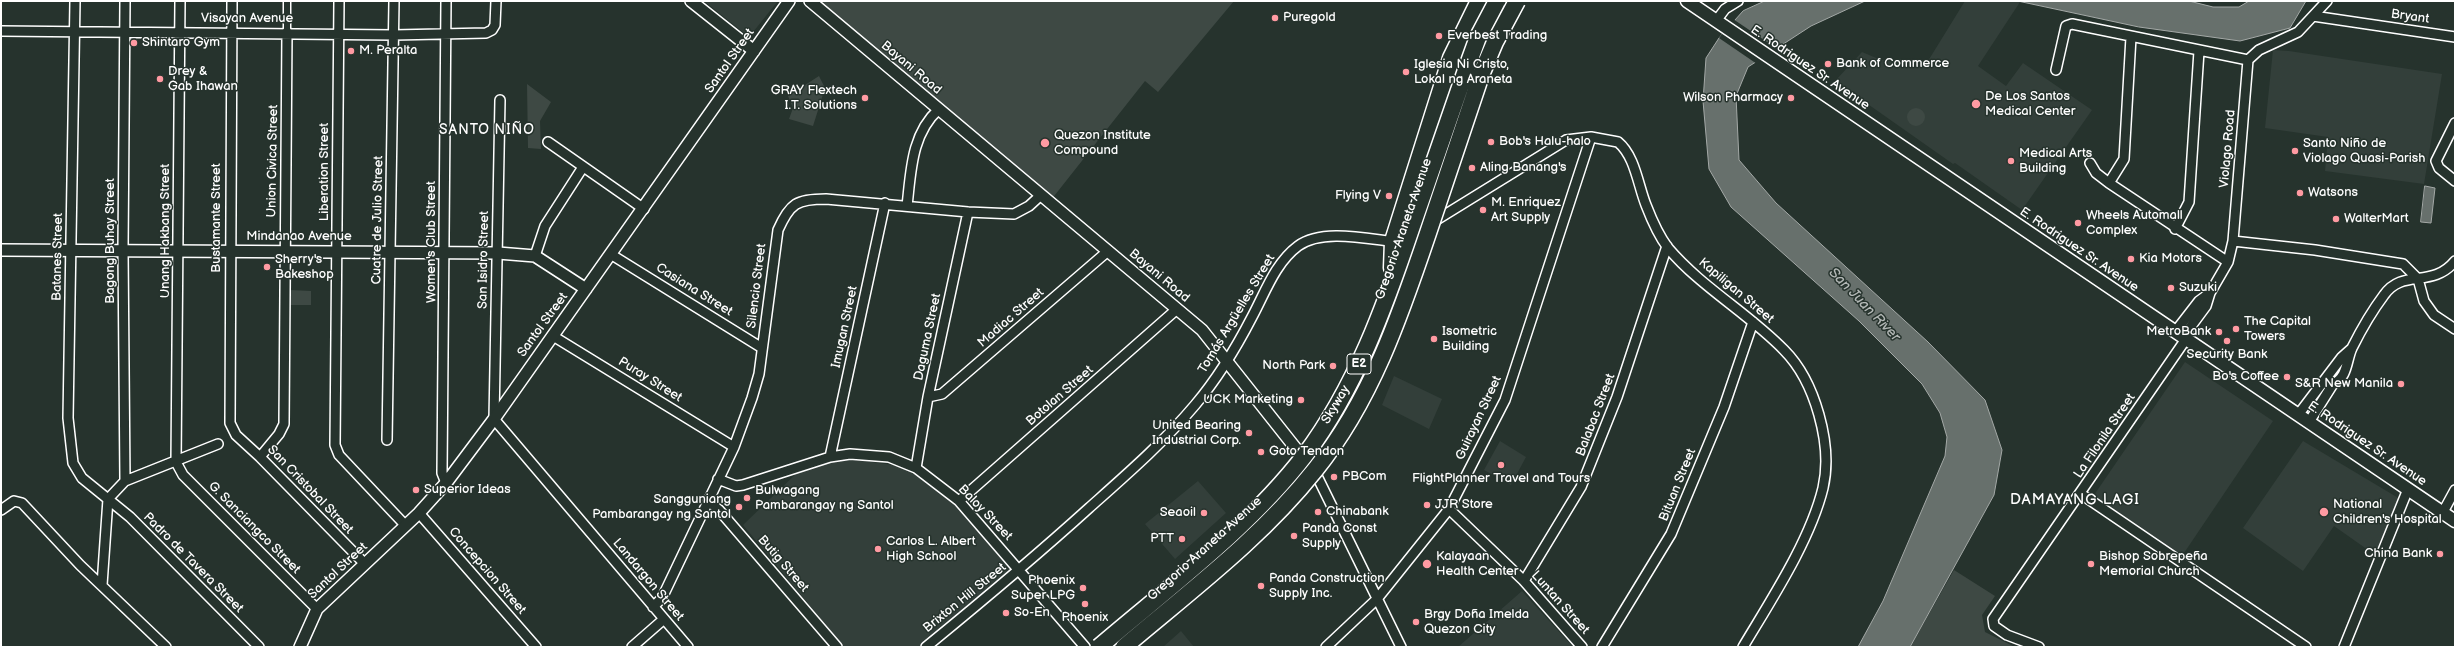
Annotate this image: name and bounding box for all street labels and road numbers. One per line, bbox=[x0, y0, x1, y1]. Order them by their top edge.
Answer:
street label: Bryant bbox=[2390, 7, 2430, 27]
street label: Visayan Avenue bbox=[201, 11, 293, 27]
street label: E. Rodriguez Sr. Avenue bbox=[1748, 22, 1872, 114]
street label: Santol Street bbox=[702, 26, 758, 96]
street label: Bayani Road bbox=[877, 38, 945, 98]
street label: Union Civica Street bbox=[264, 105, 282, 217]
street label: Violago Road bbox=[2217, 109, 2239, 189]
street label: Liberation Street bbox=[317, 123, 333, 221]
street label: Cuatre de Julio Street bbox=[369, 156, 387, 284]
street label: Gregorio Araneta Avenue bbox=[1372, 156, 1436, 302]
street label: Bustamante Street bbox=[209, 163, 225, 273]
street label: Unang Hakbang Street bbox=[158, 164, 174, 298]
street label: Bagong Buhay Street bbox=[103, 178, 119, 304]
street label: Women's Club Street bbox=[424, 181, 440, 303]
street label: E. Rodriguez Sr. Avenue bbox=[2017, 204, 2141, 296]
street label: San Isidro Street bbox=[475, 211, 493, 309]
street label: Batanes Street bbox=[49, 213, 67, 301]
street label: Mindanao Avenue bbox=[246, 229, 352, 245]
street label: Silencio Street bbox=[744, 243, 770, 329]
street label: Bayani Road bbox=[1125, 246, 1193, 306]
street label: Tomás Argüelles Street bbox=[1195, 252, 1279, 376]
street label: Kapiligan Street bbox=[1695, 255, 1777, 327]
street label: Casiana Street bbox=[653, 260, 735, 320]
street label: Imugan Street bbox=[829, 285, 861, 369]
street label: Madiac Street bbox=[975, 285, 1047, 351]
street label: Santol Street bbox=[514, 290, 572, 360]
street label: Daguma Street bbox=[911, 292, 945, 382]
street label: Puray Street bbox=[615, 354, 685, 406]
road number: E2 bbox=[1347, 354, 1371, 374]
street label: Botolan Street bbox=[1023, 363, 1097, 429]
street label: Balabac Street bbox=[1573, 371, 1619, 459]
street label: Guirayan Street bbox=[1453, 373, 1505, 463]
street label: Skyway bbox=[1318, 383, 1354, 427]
street label: La Filonila Street bbox=[2071, 391, 2139, 481]
street label: E. Rodriguez Sr. Avenue bbox=[2305, 398, 2429, 490]
street label: San Cristobal Street bbox=[264, 442, 356, 538]
street label: Bituan Street bbox=[1656, 446, 1700, 524]
street label: G. Sanciangco Street bbox=[205, 479, 303, 577]
street label: Baloy Street bbox=[955, 482, 1015, 544]
street label: Gregorio Araneta Avenue bbox=[1145, 494, 1265, 604]
street label: Padro de Tavera Street bbox=[140, 510, 246, 616]
street label: Concepcion Street bbox=[445, 524, 529, 618]
street label: Butig Street bbox=[754, 533, 812, 595]
street label: Landargon Street bbox=[609, 536, 687, 624]
street label: Santol Street bbox=[305, 539, 371, 603]
street label: Brixton Hill Street bbox=[920, 560, 1010, 636]
street label: Luntan Street bbox=[1528, 568, 1592, 638]

